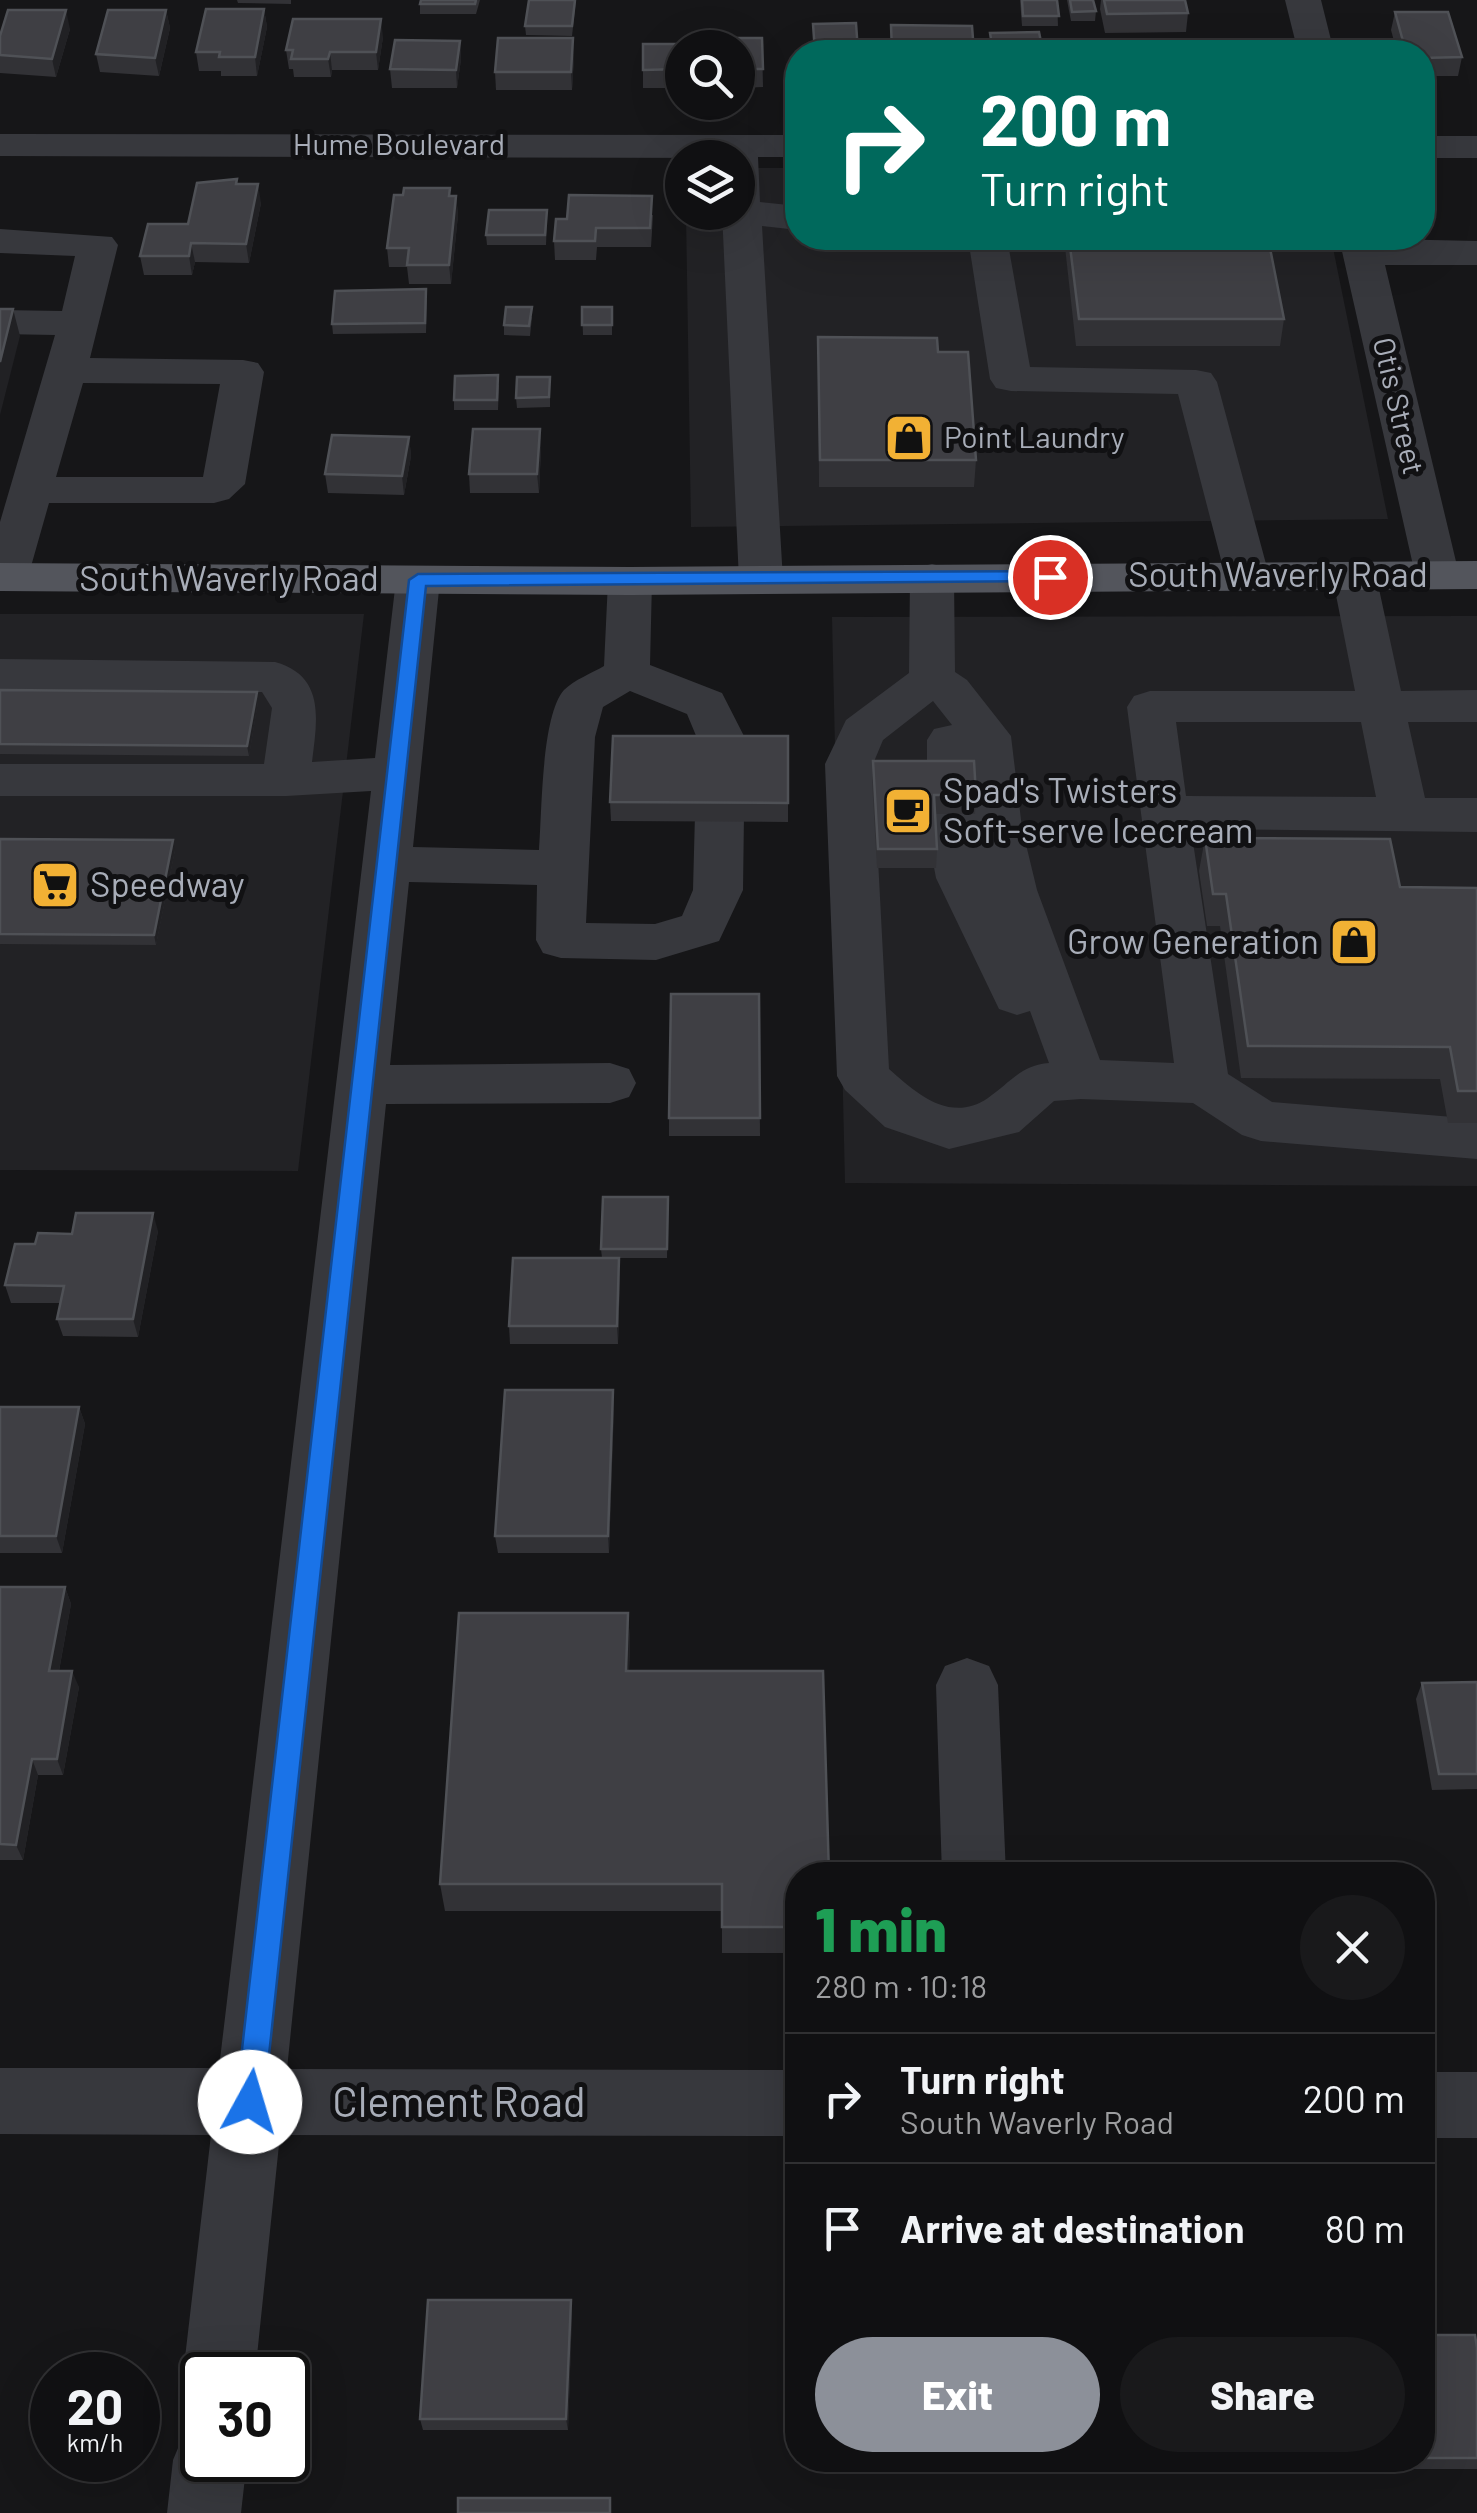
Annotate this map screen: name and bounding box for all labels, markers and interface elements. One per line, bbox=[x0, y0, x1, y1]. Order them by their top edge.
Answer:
map controls bbox=[665, 30, 755, 230]
button: search bbox=[665, 30, 755, 120]
text: 200 m bbox=[980, 76, 1171, 160]
icon: right bbox=[815, 80, 945, 210]
street label: Hume Boulevard bbox=[293, 125, 505, 161]
button: layers bbox=[665, 140, 755, 230]
text: Turn right bbox=[980, 161, 1170, 215]
street label: Otis Street bbox=[1367, 334, 1433, 478]
shop icon: Point Laundry bbox=[883, 412, 935, 464]
place label: Point Laundry bbox=[944, 418, 1125, 454]
pin bbox=[1008, 535, 1093, 620]
icon: arrive bbox=[1023, 550, 1078, 605]
street label: South Waverly Road bbox=[1128, 552, 1428, 594]
street label: South Waverly Road bbox=[79, 556, 379, 598]
place label: Spad's Twisters Soft-serve Icecream bbox=[943, 768, 1254, 850]
cafe icon: Spad's Twisters Soft-serve Icecream bbox=[882, 785, 934, 837]
supermarket icon: Speedway bbox=[29, 859, 81, 911]
place label: Speedway bbox=[90, 862, 245, 904]
shop icon: Grow Generation bbox=[1328, 916, 1380, 968]
place label: Grow Generation bbox=[1067, 919, 1319, 961]
text: 1 min bbox=[815, 1892, 947, 1964]
button: close bbox=[1300, 1895, 1405, 2000]
text: 280 m · 10:18 bbox=[815, 1966, 987, 2004]
position arrow bbox=[198, 2050, 302, 2154]
text: Turn right bbox=[900, 2056, 1065, 2102]
icon: right bbox=[815, 2071, 870, 2126]
street label: Clement Road bbox=[332, 2075, 586, 2125]
text: 200 m bbox=[1303, 2075, 1405, 2121]
text: South Waverly Road bbox=[900, 2102, 1174, 2140]
icon: arrive bbox=[815, 2201, 870, 2256]
text: Arrive at destination bbox=[900, 2205, 1245, 2251]
text: 80 m bbox=[1325, 2205, 1405, 2251]
button: Exit bbox=[815, 2337, 1100, 2452]
button: Share bbox=[1120, 2337, 1405, 2452]
speed limit sign: 30 bbox=[180, 2352, 310, 2482]
text: 20 bbox=[67, 2375, 123, 2435]
text: km/h bbox=[67, 2427, 123, 2457]

